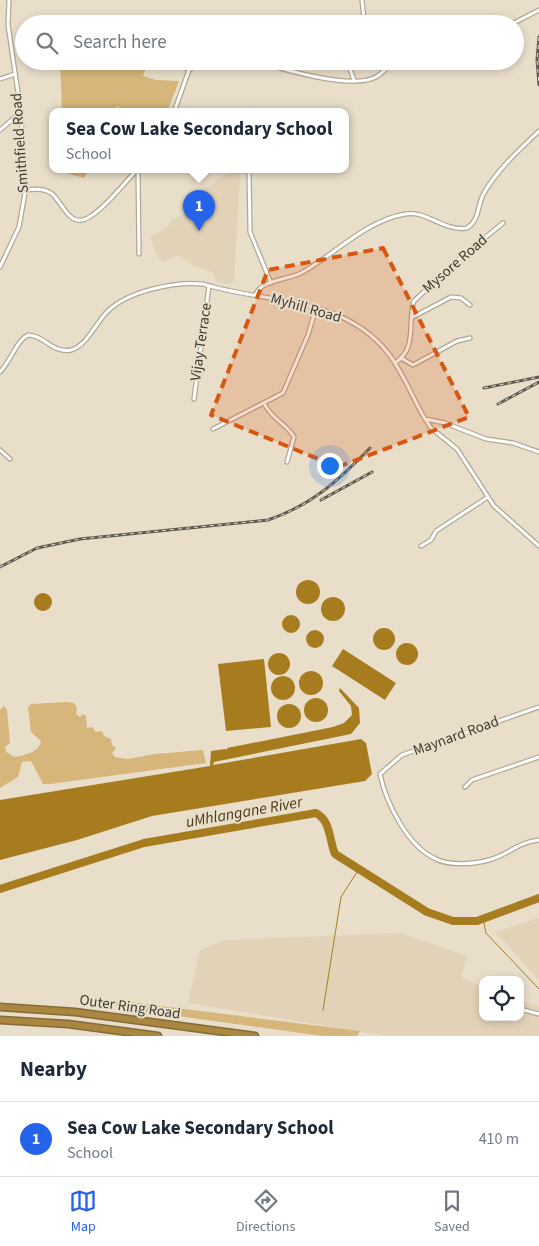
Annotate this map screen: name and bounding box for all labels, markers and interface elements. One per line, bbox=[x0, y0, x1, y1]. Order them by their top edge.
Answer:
search box bbox=[15, 15, 524, 70]
icon: search bbox=[33, 29, 61, 57]
text: Search here bbox=[73, 29, 167, 56]
street label: Smithfield Road bbox=[6, 92, 34, 194]
popup bbox=[49, 108, 349, 173]
text: Sea Cow Lake Secondary School bbox=[66, 116, 332, 143]
text: School bbox=[66, 143, 112, 165]
pin: 1 bbox=[183, 190, 215, 231]
street label: Mysore Road bbox=[418, 230, 492, 298]
street label: Myhill Road bbox=[268, 288, 344, 328]
street label: Vijay Terrace bbox=[185, 302, 217, 382]
your location bbox=[317, 453, 343, 479]
street label: Maynard Road bbox=[410, 711, 502, 761]
water label: uMhlangane River bbox=[184, 791, 306, 833]
map controls bbox=[479, 976, 524, 1021]
button: locate bbox=[479, 976, 524, 1021]
street label: Outer Ring Road bbox=[78, 990, 182, 1024]
text: Nearby bbox=[20, 1054, 87, 1084]
text: Sea Cow Lake Secondary School bbox=[67, 1115, 334, 1142]
text: 1 bbox=[32, 1128, 40, 1150]
text: 410 m bbox=[479, 1128, 519, 1150]
text: School bbox=[67, 1142, 113, 1164]
tab: Map bbox=[69, 1187, 97, 1237]
tab: Directions bbox=[236, 1187, 295, 1237]
tab: Saved bbox=[434, 1187, 470, 1237]

